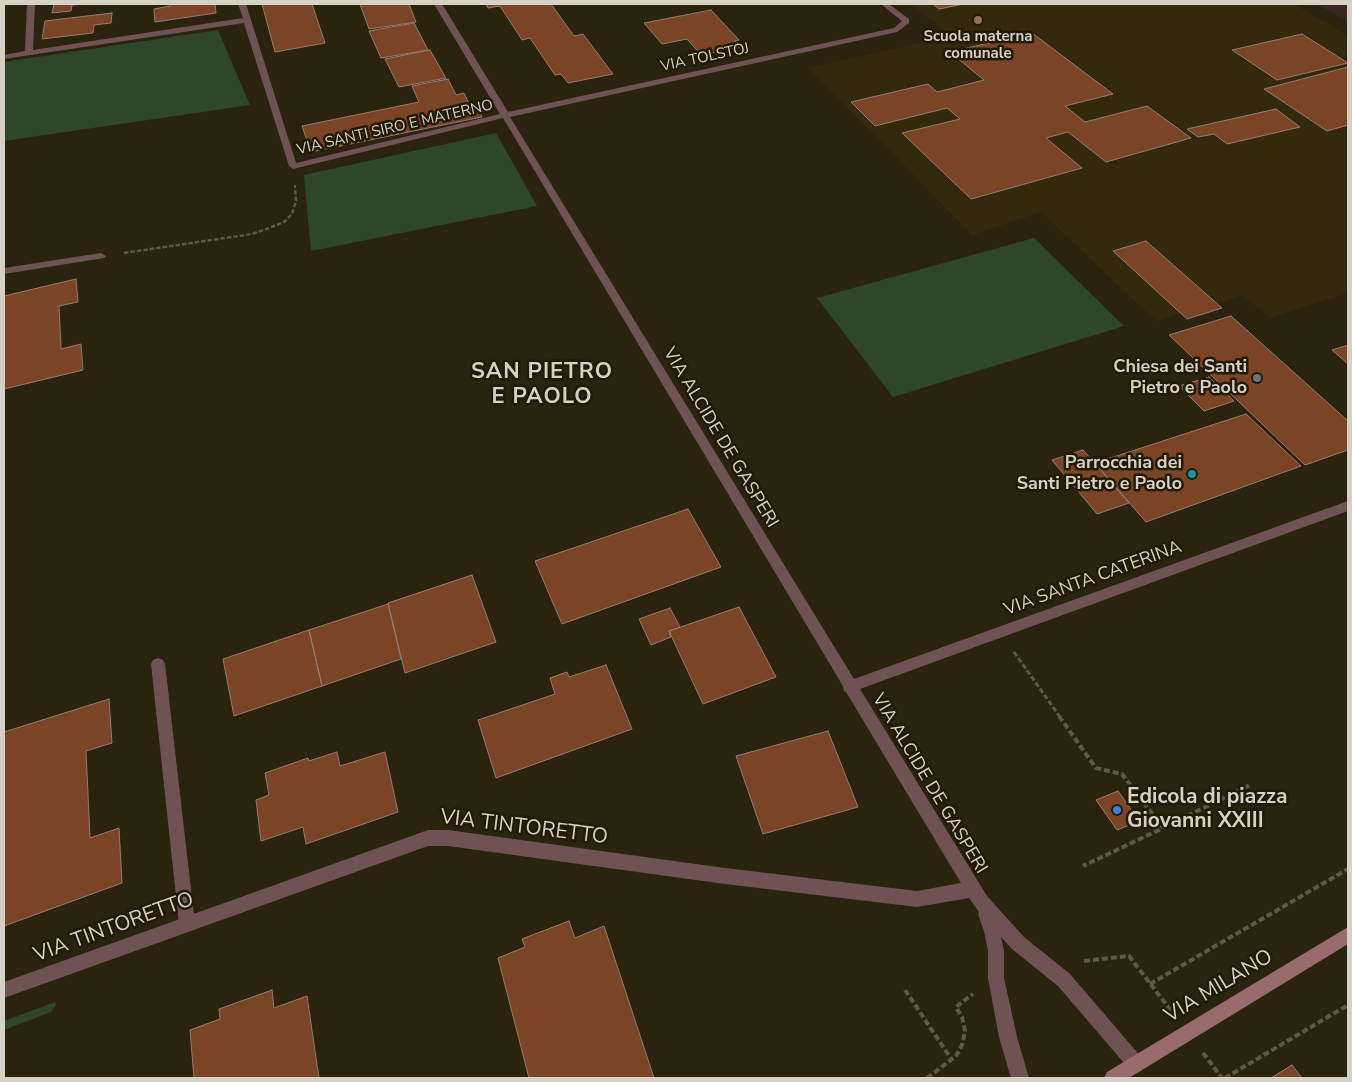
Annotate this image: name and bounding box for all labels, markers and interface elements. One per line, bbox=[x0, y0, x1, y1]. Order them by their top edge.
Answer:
marker: Scuola materna comunale bbox=[972, 14, 984, 26]
place label: Scuola materna comunale bbox=[924, 28, 1032, 63]
street label: VIA TOLSTOJ bbox=[659, 40, 751, 76]
street label: VIA SANTI SIRO E MATERNO bbox=[295, 97, 495, 159]
street label: VIA ALCIDE DE GASPERI bbox=[658, 344, 782, 532]
place label: Chiesa dei Santi Pietro e Paolo bbox=[1113, 357, 1247, 399]
district label: SAN PIETRO E PAOLO bbox=[470, 360, 614, 412]
marker: Chiesa dei Santi Pietro e Paolo bbox=[1251, 372, 1263, 384]
place label: Parrocchia dei Santi Pietro e Paolo bbox=[1017, 453, 1182, 496]
marker: Parrocchia dei Santi Pietro e Paolo bbox=[1186, 468, 1198, 480]
street label: VIA SANTA CATERINA bbox=[1001, 537, 1185, 621]
street label: VIA ALCIDE DE GASPERI bbox=[867, 690, 991, 878]
place label: Edicola di piazza Giovanni XXIII bbox=[1127, 785, 1287, 835]
marker: Edicola di piazza Giovanni XXIII bbox=[1111, 804, 1123, 816]
street label: VIA TINTORETTO bbox=[439, 805, 609, 851]
street label: VIA TINTORETTO bbox=[30, 887, 198, 969]
street label: VIA MILANO bbox=[1160, 945, 1278, 1029]

